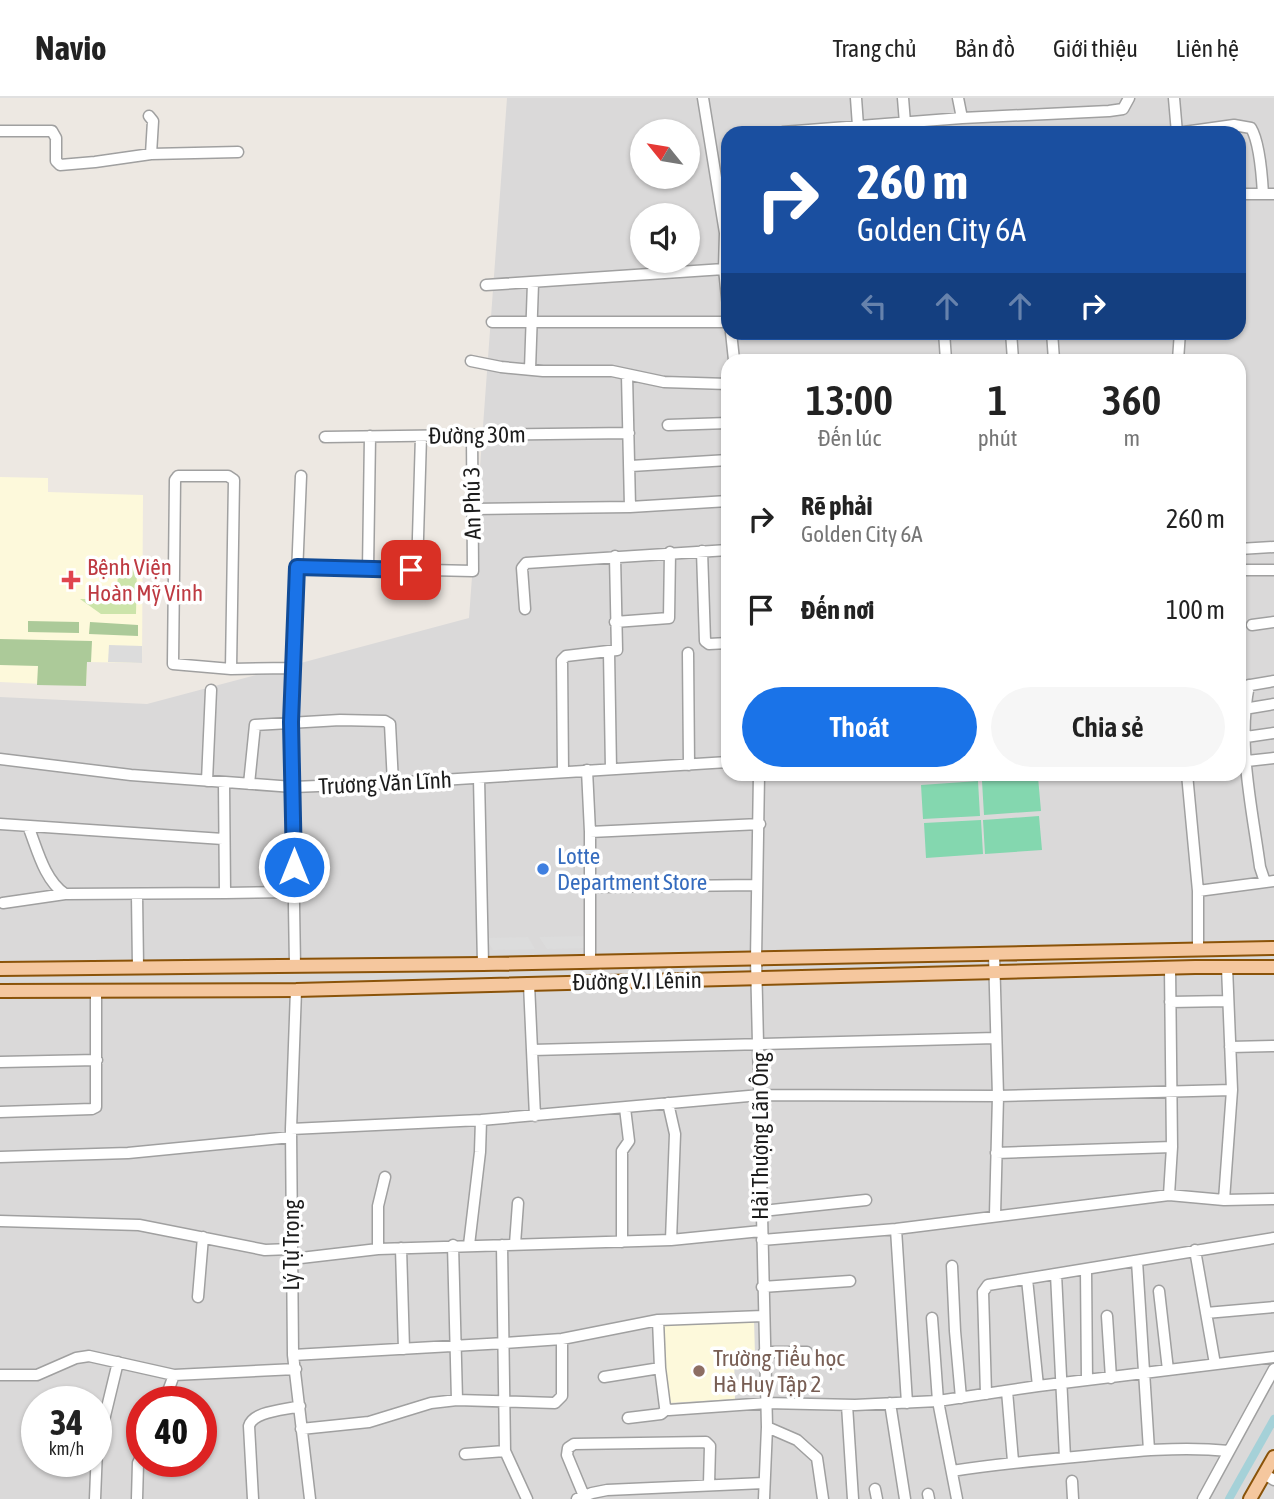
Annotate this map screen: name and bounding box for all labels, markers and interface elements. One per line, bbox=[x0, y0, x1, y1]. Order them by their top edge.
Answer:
text: Navio bbox=[35, 29, 107, 67]
text: Trang chủ bbox=[832, 35, 917, 62]
text: Bản đồ bbox=[955, 35, 1015, 62]
text: Giới thiệu bbox=[1053, 35, 1138, 62]
text: Liên hệ bbox=[1176, 35, 1239, 62]
north arrow bbox=[630, 119, 700, 189]
map controls bbox=[630, 119, 700, 273]
text: 260 m bbox=[857, 153, 968, 209]
icon: right bbox=[742, 154, 833, 245]
button: sound bbox=[630, 203, 700, 273]
text: Golden City 6A bbox=[857, 211, 1026, 248]
icon: left bbox=[855, 287, 893, 325]
icon: ahead bbox=[928, 287, 966, 325]
icon: ahead bbox=[1001, 287, 1039, 325]
icon: right bbox=[1074, 287, 1112, 325]
text: 13:00 bbox=[806, 376, 893, 424]
text: 1 bbox=[988, 376, 1007, 424]
text: 360 bbox=[1102, 376, 1161, 424]
street label: Đường 30m bbox=[428, 421, 526, 449]
text: Đến lúc bbox=[818, 425, 881, 451]
text: phút bbox=[978, 425, 1017, 451]
text: m bbox=[1123, 425, 1140, 451]
street label: An Phú 3 bbox=[458, 466, 486, 540]
text: Rẽ phải bbox=[801, 491, 872, 521]
icon: right bbox=[742, 500, 780, 538]
text: 260 m bbox=[1166, 504, 1225, 534]
text: Golden City 6A bbox=[801, 521, 923, 547]
pin bbox=[381, 540, 441, 600]
icon: arrive bbox=[392, 551, 430, 589]
place label: Bệnh Viện Hoàn Mỹ Vinh bbox=[87, 554, 203, 606]
marker: Bệnh Viện Hoàn Mỹ Vinh bbox=[61, 570, 81, 590]
icon: arrive bbox=[742, 591, 780, 629]
text: Đến nơi bbox=[801, 595, 874, 625]
text: 100 m bbox=[1166, 595, 1225, 625]
button: Thoát bbox=[742, 687, 977, 767]
button: Chia sẻ bbox=[991, 687, 1225, 767]
street label: Trương Văn Lĩnh bbox=[318, 767, 452, 799]
position arrow bbox=[257, 830, 331, 904]
place label: Lotte Department Store bbox=[557, 843, 707, 895]
marker: Lotte Department Store bbox=[535, 861, 551, 877]
street label: Đường V.I Lênin bbox=[572, 967, 702, 995]
street label: Hải Thượng Lãn Ông bbox=[747, 1052, 773, 1220]
street label: Lý Tự Trọng bbox=[278, 1199, 304, 1291]
place label: Trường Tiểu học Hà Huy Tập 2 bbox=[713, 1345, 845, 1397]
marker: Trường Tiểu học Hà Huy Tập 2 bbox=[691, 1363, 707, 1379]
speed limit sign: 40 bbox=[126, 1386, 217, 1477]
text: 34 bbox=[50, 1402, 83, 1442]
text: km/h bbox=[49, 1438, 84, 1459]

